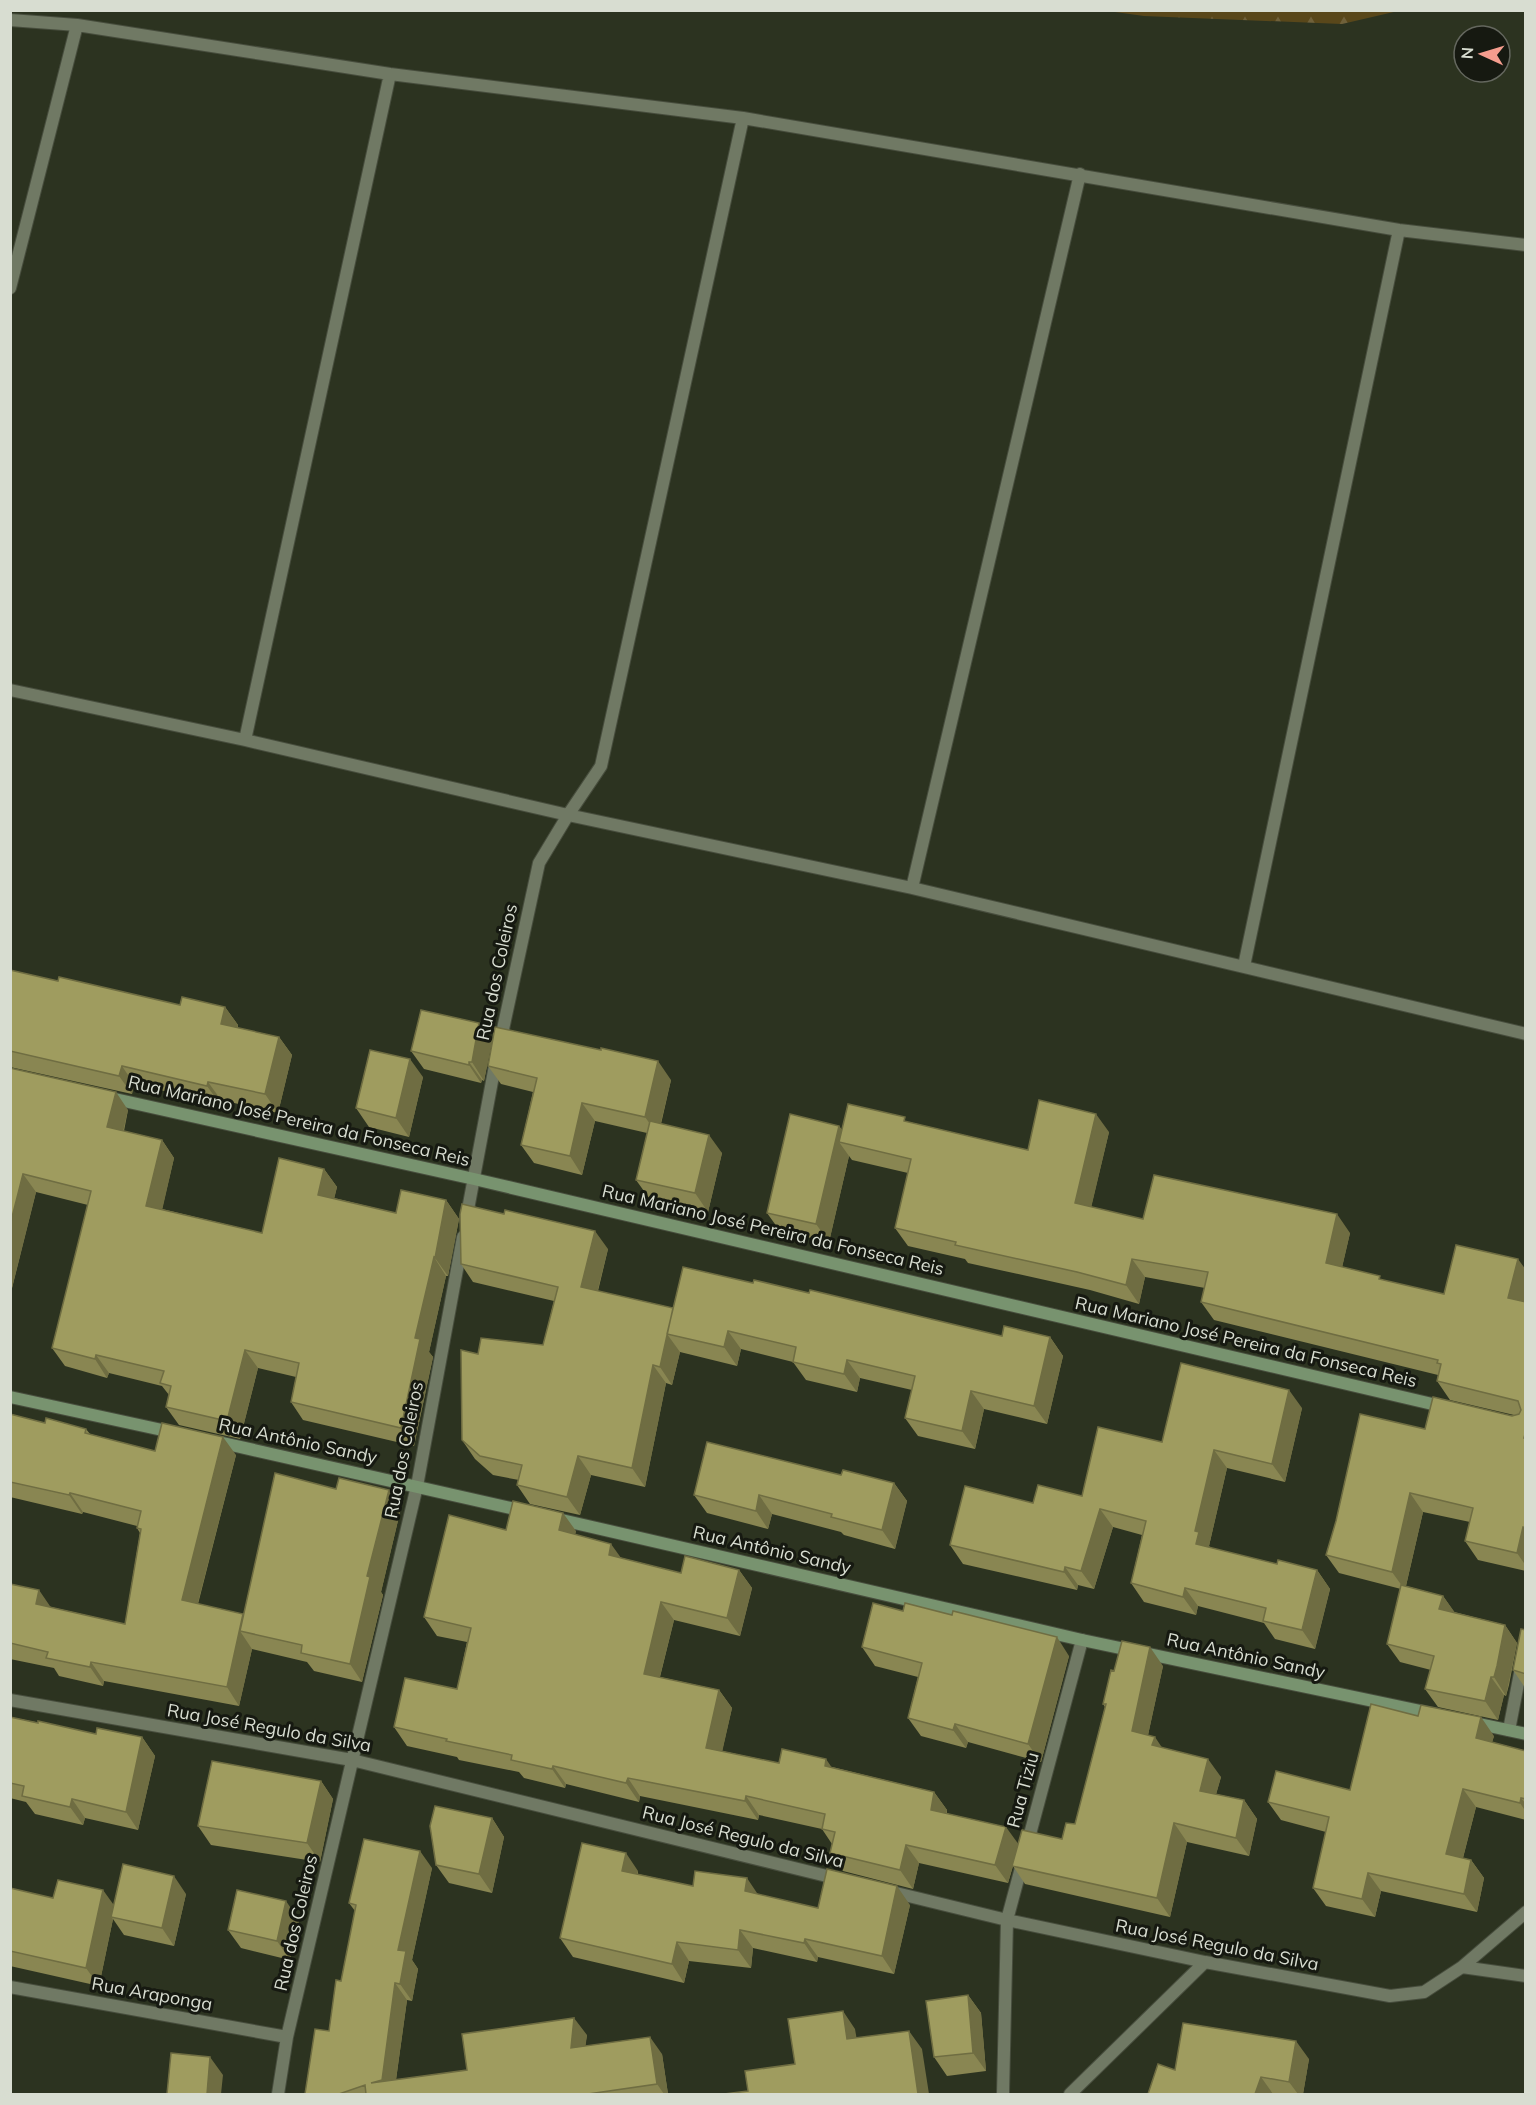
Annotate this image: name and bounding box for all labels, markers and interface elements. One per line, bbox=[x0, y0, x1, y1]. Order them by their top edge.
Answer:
north arrow bbox=[1452, 24, 1512, 84]
text: N bbox=[1457, 46, 1477, 60]
street label: Rua dos Coleiros bbox=[471, 901, 522, 1042]
street label: Rua Mariano José Pereira da Fonseca Reis bbox=[126, 1070, 472, 1171]
street label: Rua Mariano José Pereira da Fonseca Reis bbox=[600, 1179, 946, 1280]
street label: Rua Mariano José Pereira da Fonseca Reis bbox=[1073, 1291, 1419, 1392]
street label: Rua dos Coleiros bbox=[379, 1379, 428, 1520]
street label: Rua Antônio Sandy bbox=[217, 1412, 380, 1469]
street label: Rua Antônio Sandy bbox=[691, 1520, 854, 1579]
street label: Rua Antônio Sandy bbox=[1165, 1627, 1328, 1684]
street label: Rua José Regulo da Silva bbox=[165, 1698, 373, 1757]
street label: Rua Tiziu bbox=[1001, 1749, 1044, 1830]
street label: Rua José Regulo da Silva bbox=[640, 1800, 846, 1873]
street label: Rua dos Coleiros bbox=[269, 1853, 322, 1993]
street label: Rua José Regulo da Silva bbox=[1113, 1913, 1321, 1976]
street label: Rua Araponga bbox=[90, 1972, 214, 2015]

